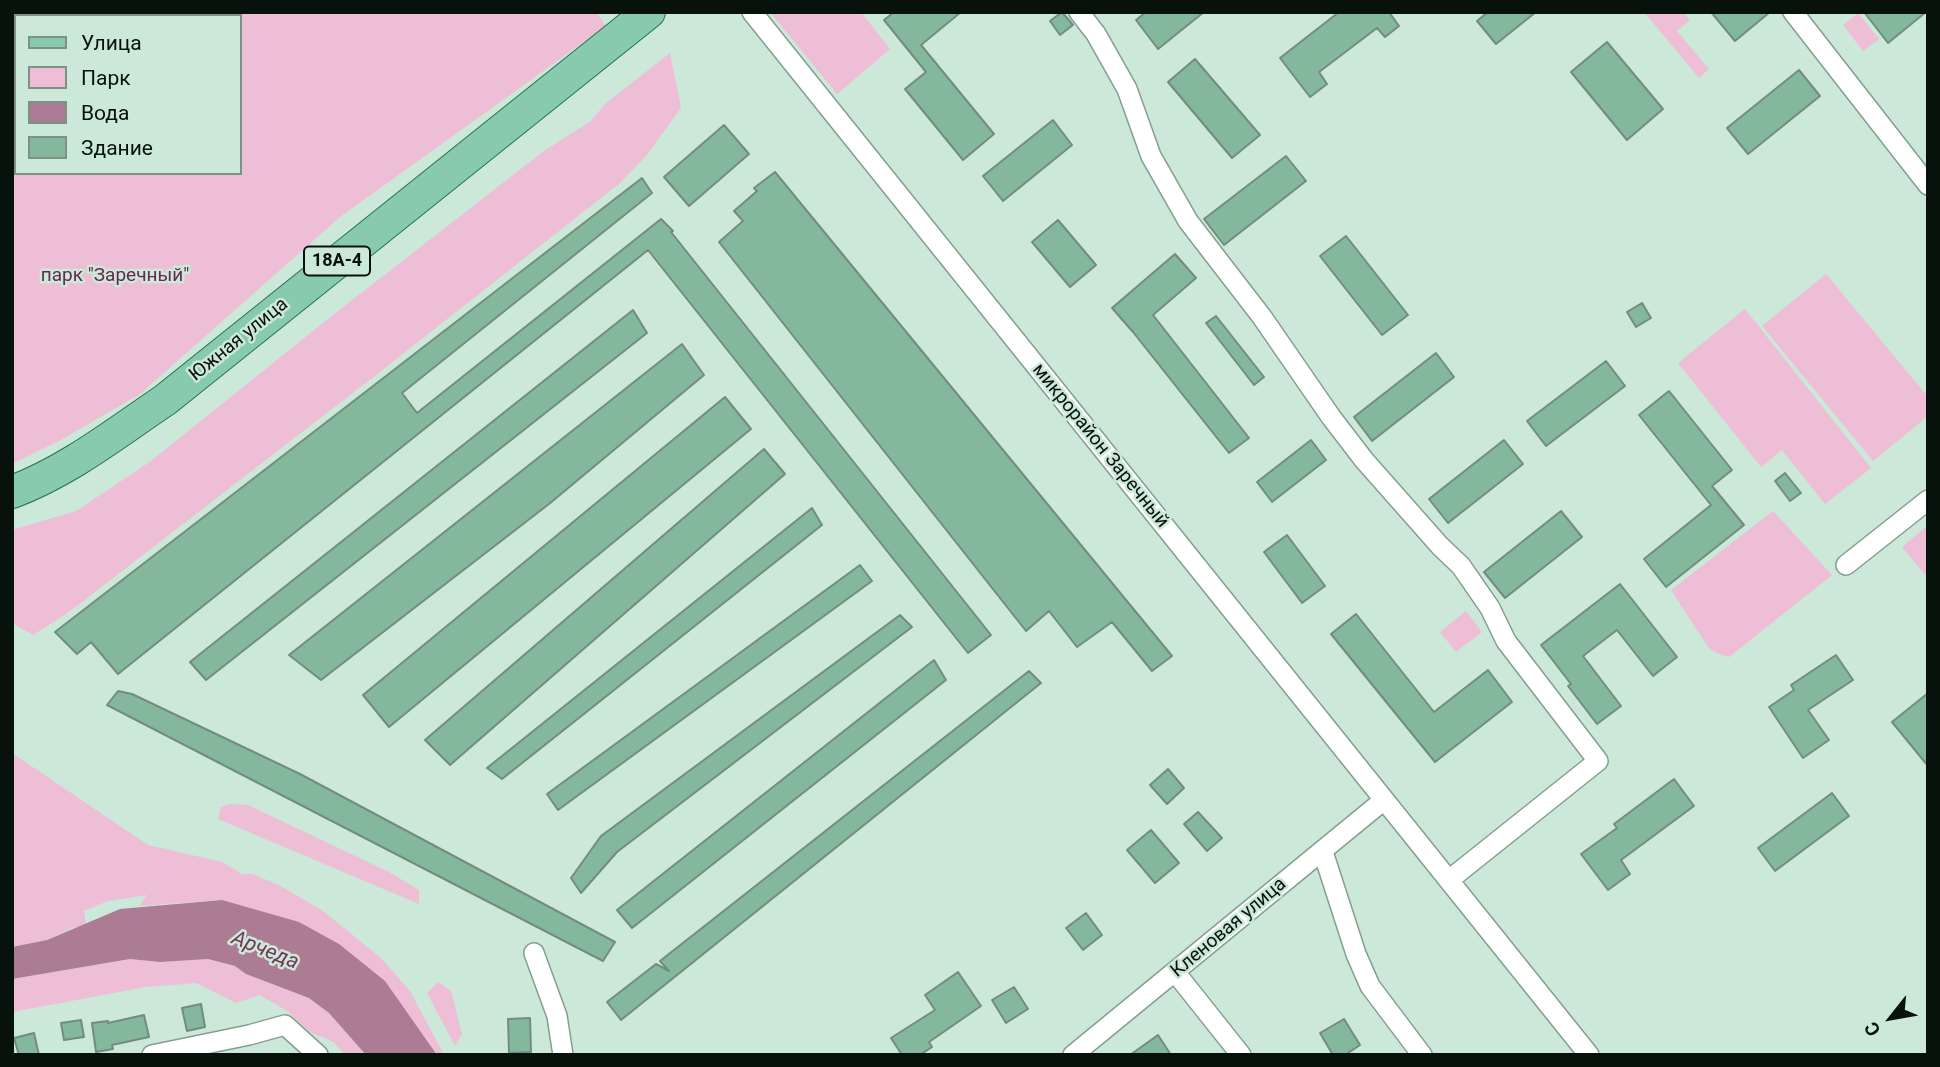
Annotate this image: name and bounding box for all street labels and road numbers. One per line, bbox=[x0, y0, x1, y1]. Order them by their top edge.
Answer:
road number: 18А-4 bbox=[304, 246, 370, 276]
street label: Южная улица bbox=[185, 293, 293, 387]
street label: микрорайон Заречный bbox=[1027, 359, 1173, 533]
street label: Кленовая улица bbox=[1167, 873, 1291, 983]

